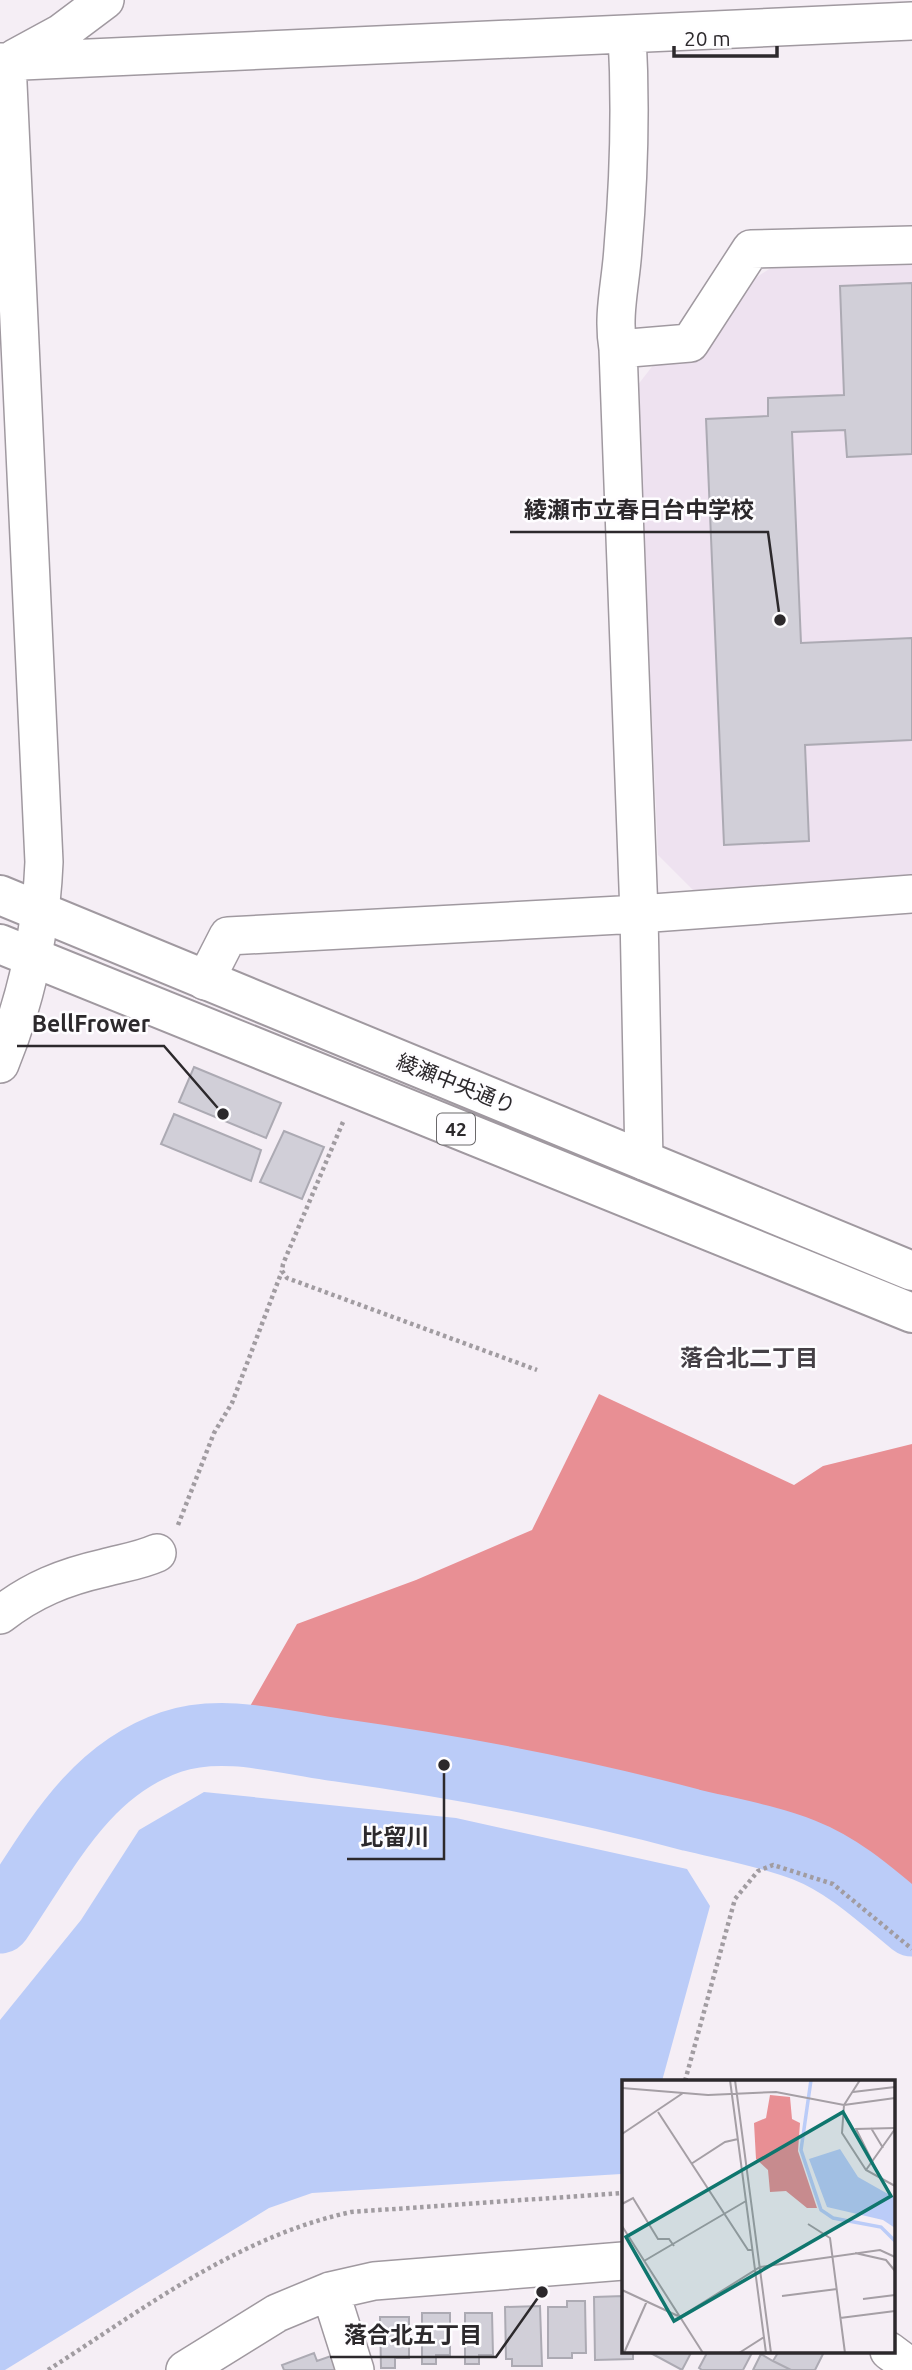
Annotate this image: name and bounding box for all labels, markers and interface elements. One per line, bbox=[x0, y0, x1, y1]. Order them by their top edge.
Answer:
scale bar bbox=[674, 14, 777, 58]
text: 20 m bbox=[684, 26, 731, 50]
callout: 綾瀬市立春日台中学校 bbox=[510, 488, 768, 532]
text: 綾瀬市立春日台中学校 bbox=[524, 497, 754, 522]
callout: BellFrower bbox=[17, 1002, 164, 1046]
text: BellFrower bbox=[32, 1011, 151, 1036]
street label: 綾瀬中央通り bbox=[393, 1048, 519, 1118]
road number: 42 bbox=[437, 1114, 475, 1144]
district label: 落合北二丁目 bbox=[680, 1345, 818, 1370]
callout: 比留川 bbox=[347, 1815, 444, 1859]
text: 比留川 bbox=[361, 1824, 430, 1849]
inset map bbox=[622, 2080, 894, 2352]
callout: 落合北五丁目 bbox=[330, 2313, 496, 2357]
text: 落合北五丁目 bbox=[344, 2322, 482, 2347]

